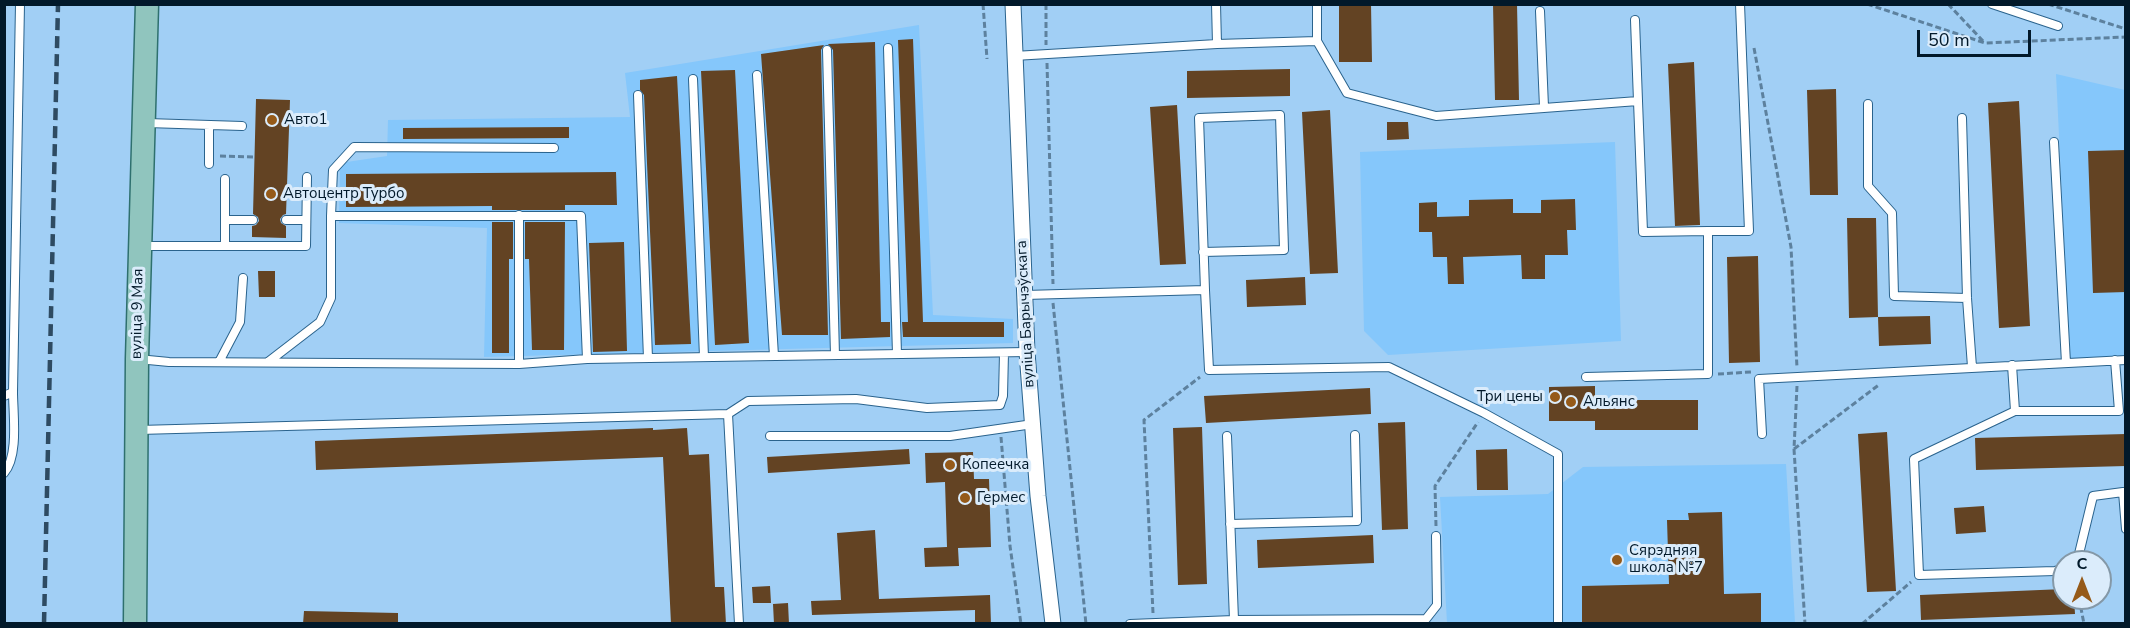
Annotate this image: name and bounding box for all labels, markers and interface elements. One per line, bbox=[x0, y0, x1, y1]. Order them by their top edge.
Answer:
scale bar bbox=[1920, 18, 2034, 56]
text: 50 m bbox=[1928, 28, 1970, 52]
place label: Авто1 bbox=[284, 111, 327, 129]
marker: Авто1 bbox=[265, 113, 279, 127]
place label: Автоцентр Турбо bbox=[283, 185, 404, 203]
marker: Автоцентр Турбо bbox=[264, 187, 278, 201]
street label: вуліца Барычэўскага bbox=[1013, 240, 1039, 388]
street label: вуліца 9 Мая bbox=[128, 269, 148, 359]
place label: Три цены bbox=[1477, 388, 1543, 406]
marker: Три цены bbox=[1548, 390, 1562, 404]
place label: Альянс bbox=[1583, 393, 1635, 411]
marker: Альянс bbox=[1564, 395, 1578, 409]
place label: Копеечка bbox=[962, 456, 1029, 474]
marker: Копеечка bbox=[943, 458, 957, 472]
place label: Гермес bbox=[977, 489, 1025, 507]
marker: Гермес bbox=[958, 491, 972, 505]
place label: Сярэдняя школа №7 bbox=[1629, 542, 1703, 577]
north arrow bbox=[2052, 550, 2112, 610]
marker: Сярэдняя школа №7 bbox=[1610, 553, 1624, 567]
text: С bbox=[2077, 553, 2087, 575]

